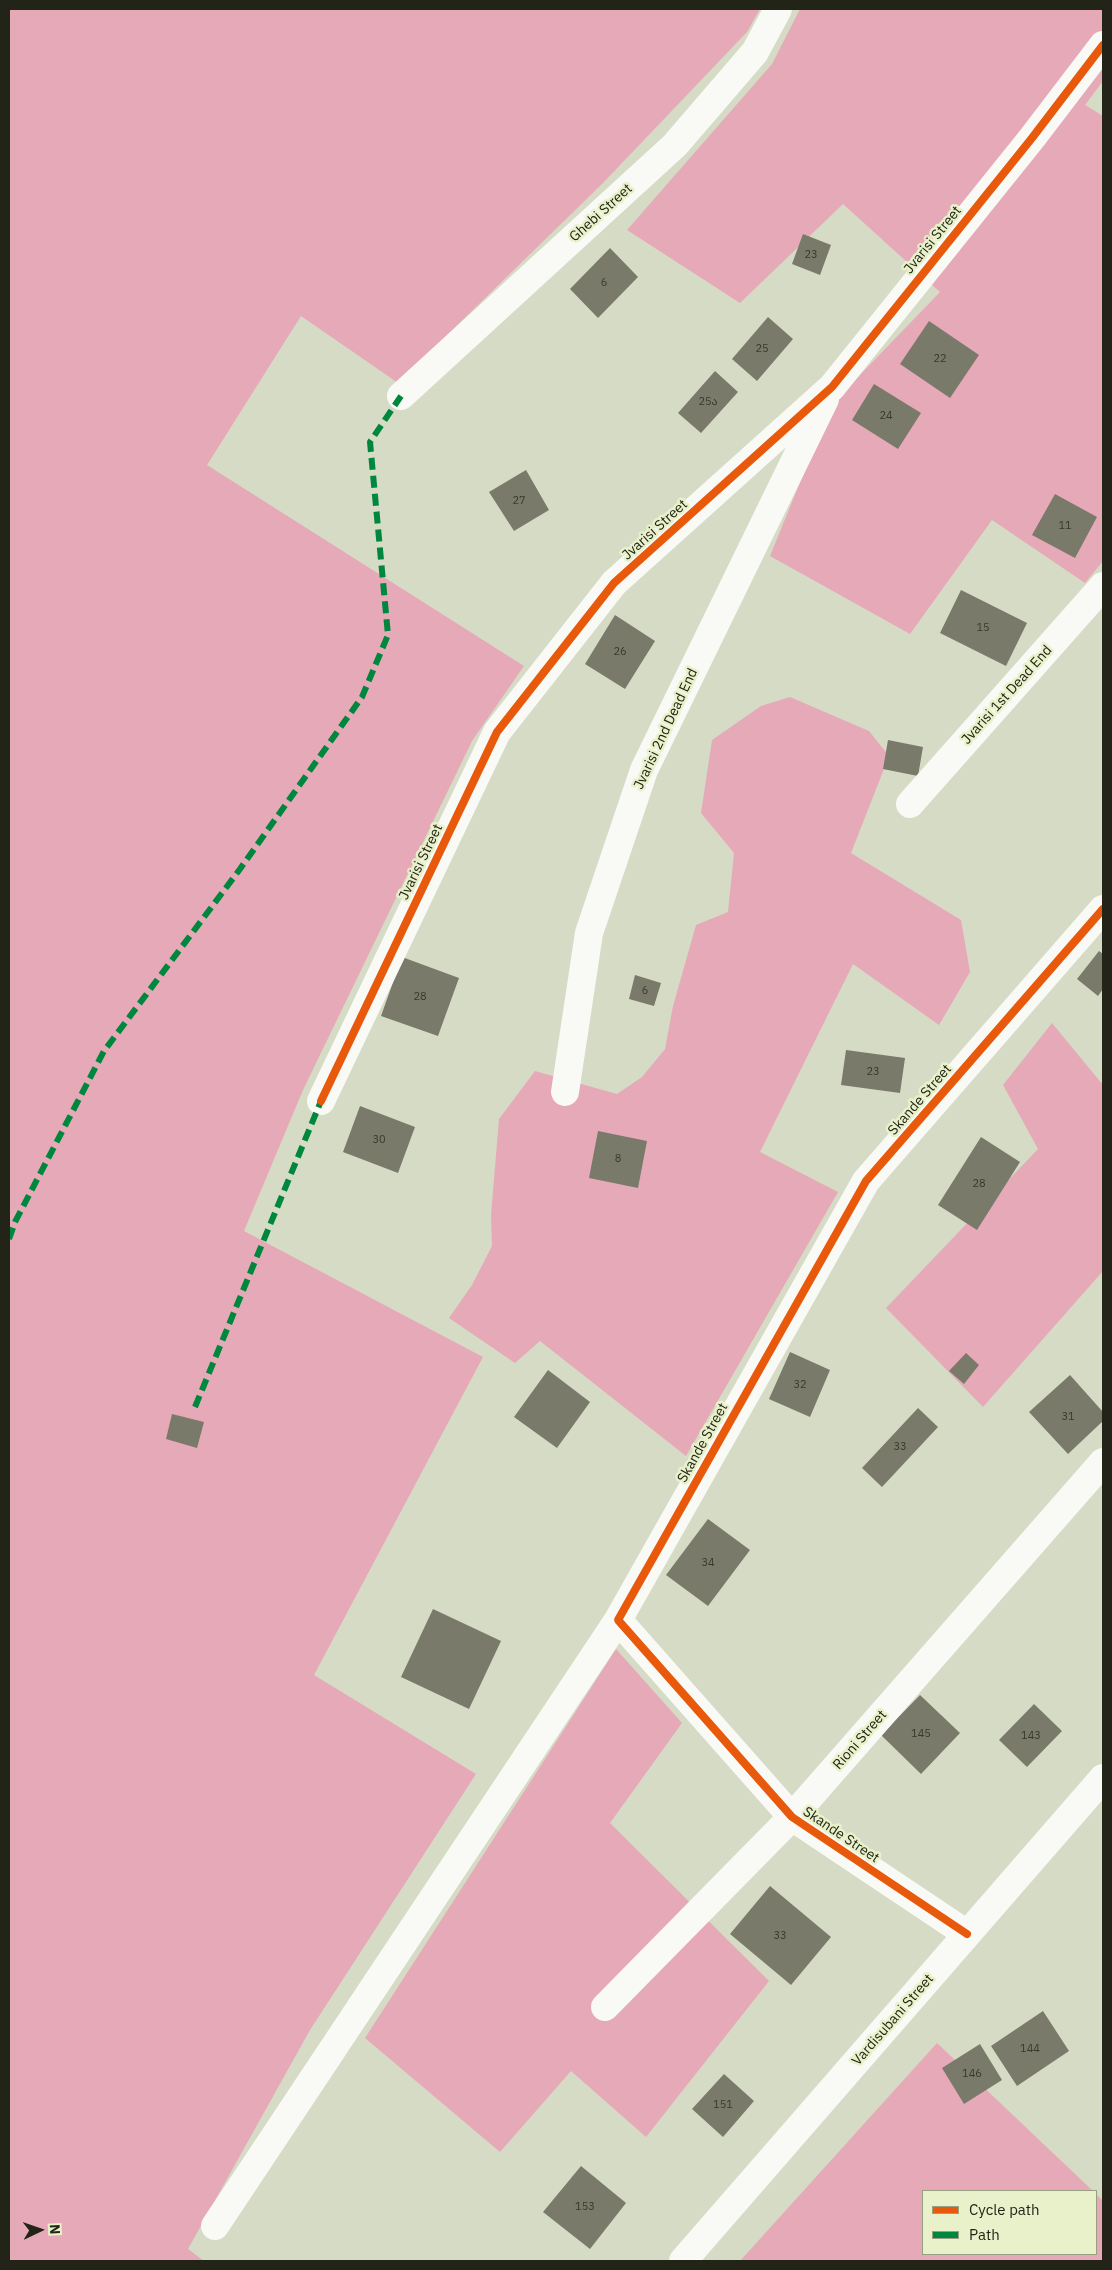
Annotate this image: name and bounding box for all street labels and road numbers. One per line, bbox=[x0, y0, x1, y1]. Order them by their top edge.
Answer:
street label: Ghebi Street bbox=[566, 180, 636, 246]
street label: Jvarisi Street bbox=[901, 203, 965, 277]
street label: Jvarisi Street bbox=[619, 496, 691, 564]
street label: Jvarisi 1st Dead End bbox=[958, 642, 1056, 748]
street label: Jvarisi 2nd Dead End bbox=[631, 666, 701, 792]
street label: Jvarisi Street bbox=[395, 821, 447, 903]
street label: Skande Street bbox=[885, 1061, 955, 1139]
street label: Skande Street bbox=[674, 1400, 732, 1486]
street label: Rioni Street bbox=[830, 1707, 890, 1773]
street label: Skande Street bbox=[800, 1803, 882, 1867]
street label: Vardisubani Street bbox=[849, 1971, 937, 2069]

